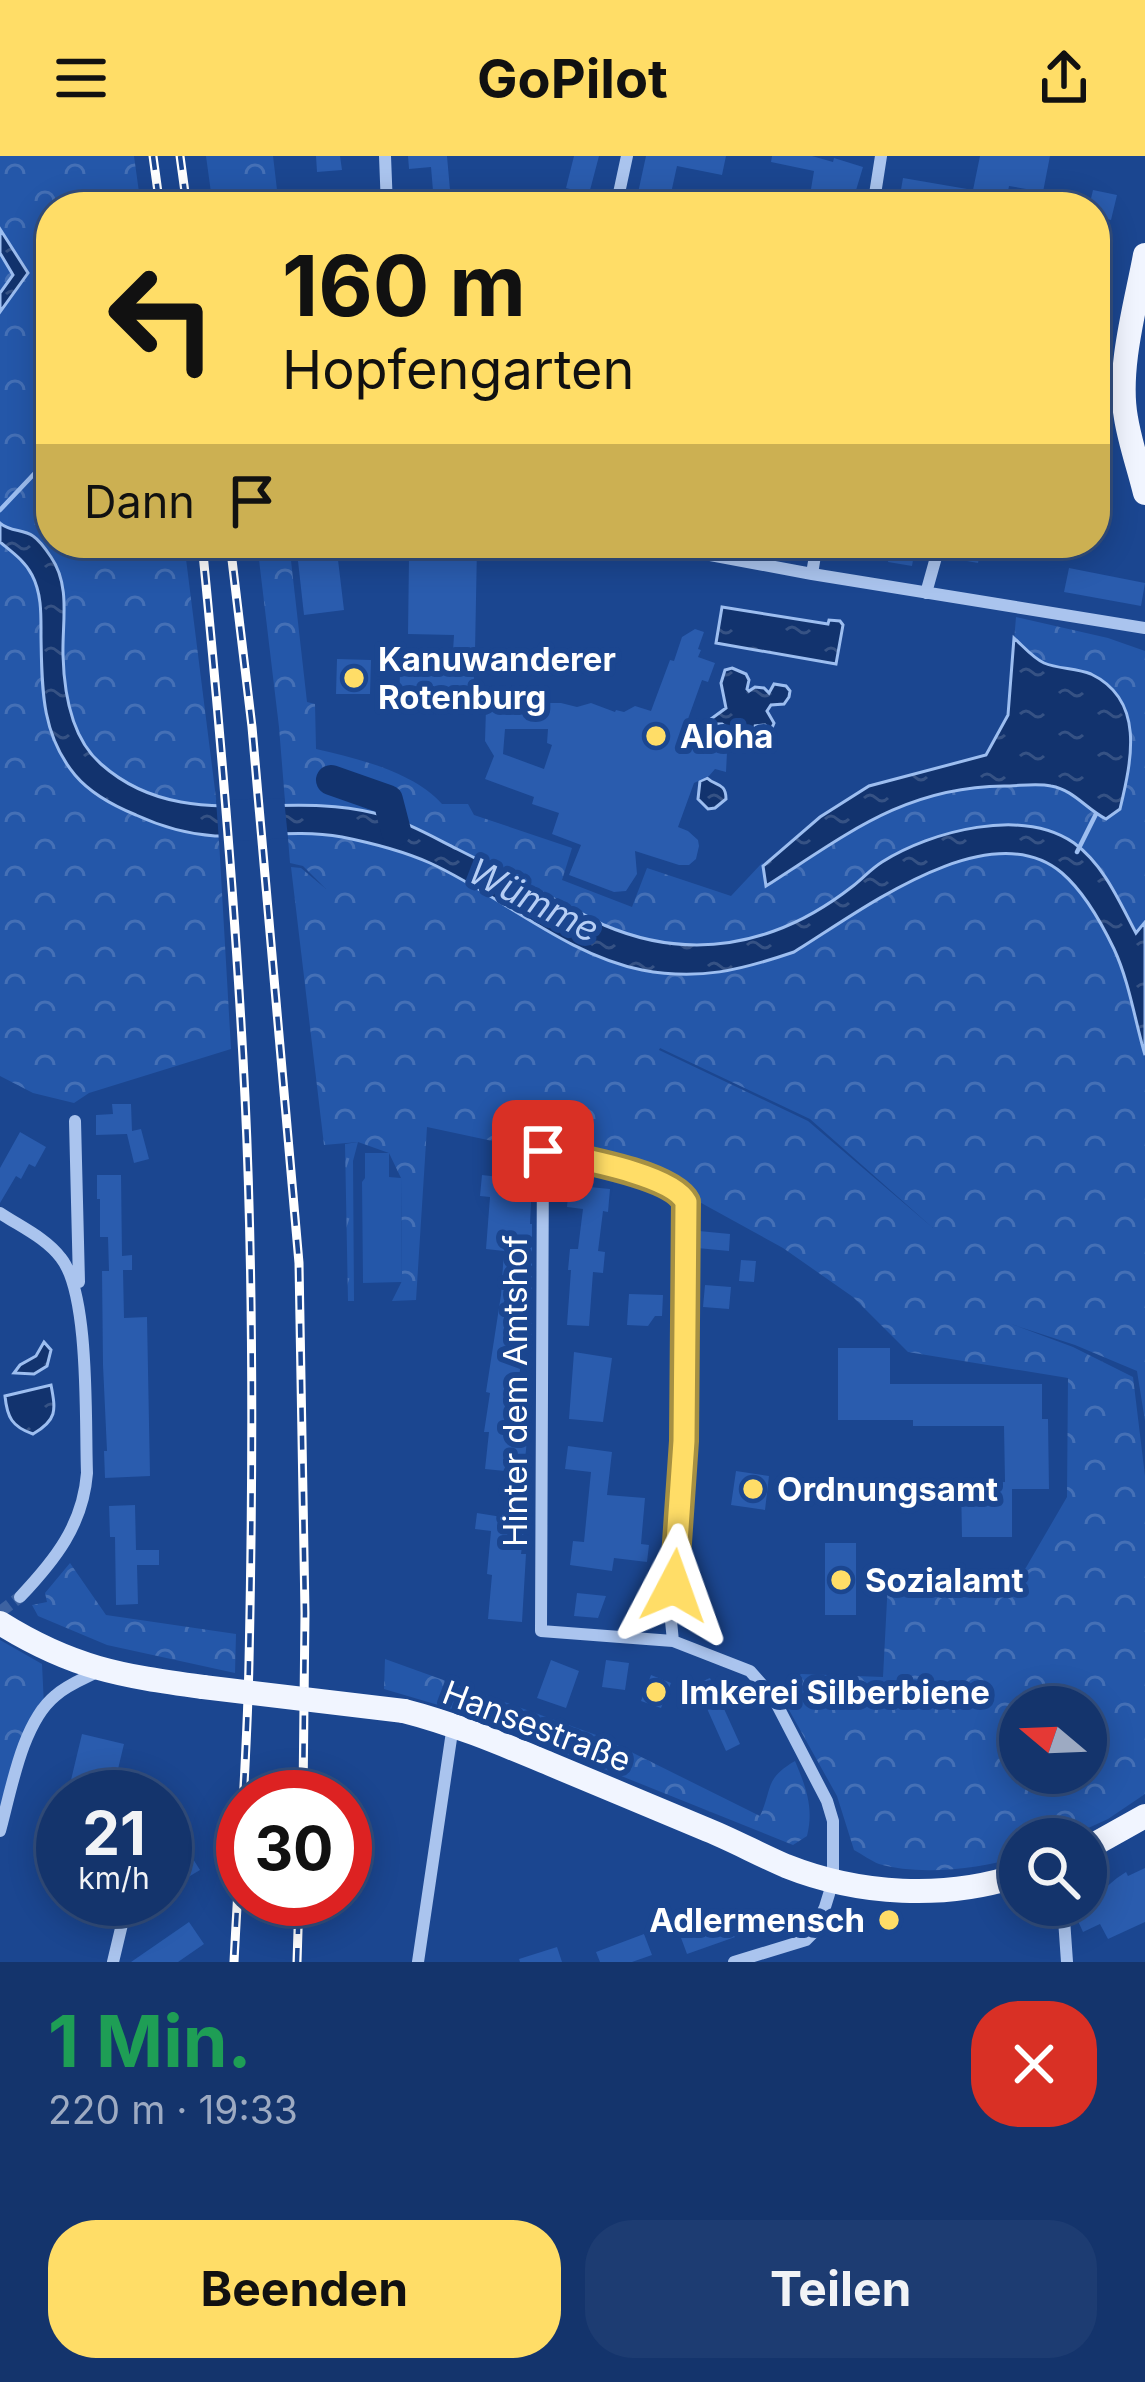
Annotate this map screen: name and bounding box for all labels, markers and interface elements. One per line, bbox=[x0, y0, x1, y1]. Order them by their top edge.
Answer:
icon: menu bbox=[48, 45, 114, 111]
icon: share bbox=[1031, 45, 1097, 111]
text: GoPilot bbox=[477, 46, 668, 111]
text: 160 m bbox=[282, 235, 526, 336]
icon: left bbox=[84, 240, 240, 396]
text: Hopfengarten bbox=[282, 337, 635, 402]
icon: arrive bbox=[219, 468, 285, 534]
text: Dann bbox=[84, 474, 195, 529]
place label: Kanuwanderer Rotenburg bbox=[378, 639, 616, 717]
marker: Kanuwanderer Rotenburg bbox=[341, 665, 367, 691]
place label: Aloha bbox=[680, 716, 774, 756]
marker: Aloha bbox=[643, 723, 669, 749]
water label: Wümme bbox=[461, 848, 607, 952]
pin bbox=[492, 1100, 594, 1202]
icon: arrive bbox=[510, 1118, 576, 1184]
street label: Hinter dem Amtshof bbox=[495, 1235, 535, 1547]
place label: Ordnungsamt bbox=[777, 1469, 998, 1509]
marker: Ordnungsamt bbox=[740, 1476, 766, 1502]
position arrow bbox=[611, 1523, 737, 1649]
place label: Sozialamt bbox=[865, 1560, 1024, 1600]
marker: Sozialamt bbox=[828, 1567, 854, 1593]
street label: Hansestraße bbox=[437, 1672, 637, 1780]
place label: Imkerei Silberbiene bbox=[680, 1672, 990, 1712]
marker: Imkerei Silberbiene bbox=[643, 1679, 669, 1705]
north arrow bbox=[999, 1686, 1107, 1794]
map controls bbox=[999, 1686, 1107, 1926]
speed limit sign: 30 bbox=[216, 1770, 372, 1926]
text: 21 bbox=[82, 1797, 146, 1869]
button: search bbox=[999, 1818, 1107, 1926]
text: km/h bbox=[78, 1860, 150, 1896]
place label: Adlermensch bbox=[649, 1900, 865, 1940]
marker: Adlermensch bbox=[876, 1907, 902, 1933]
text: 1 Min. bbox=[48, 1997, 252, 2084]
button: close bbox=[971, 2001, 1097, 2127]
text: 220 m · 19:33 bbox=[48, 2086, 298, 2133]
button: Beenden bbox=[48, 2220, 561, 2358]
button: Teilen bbox=[585, 2220, 1097, 2358]

